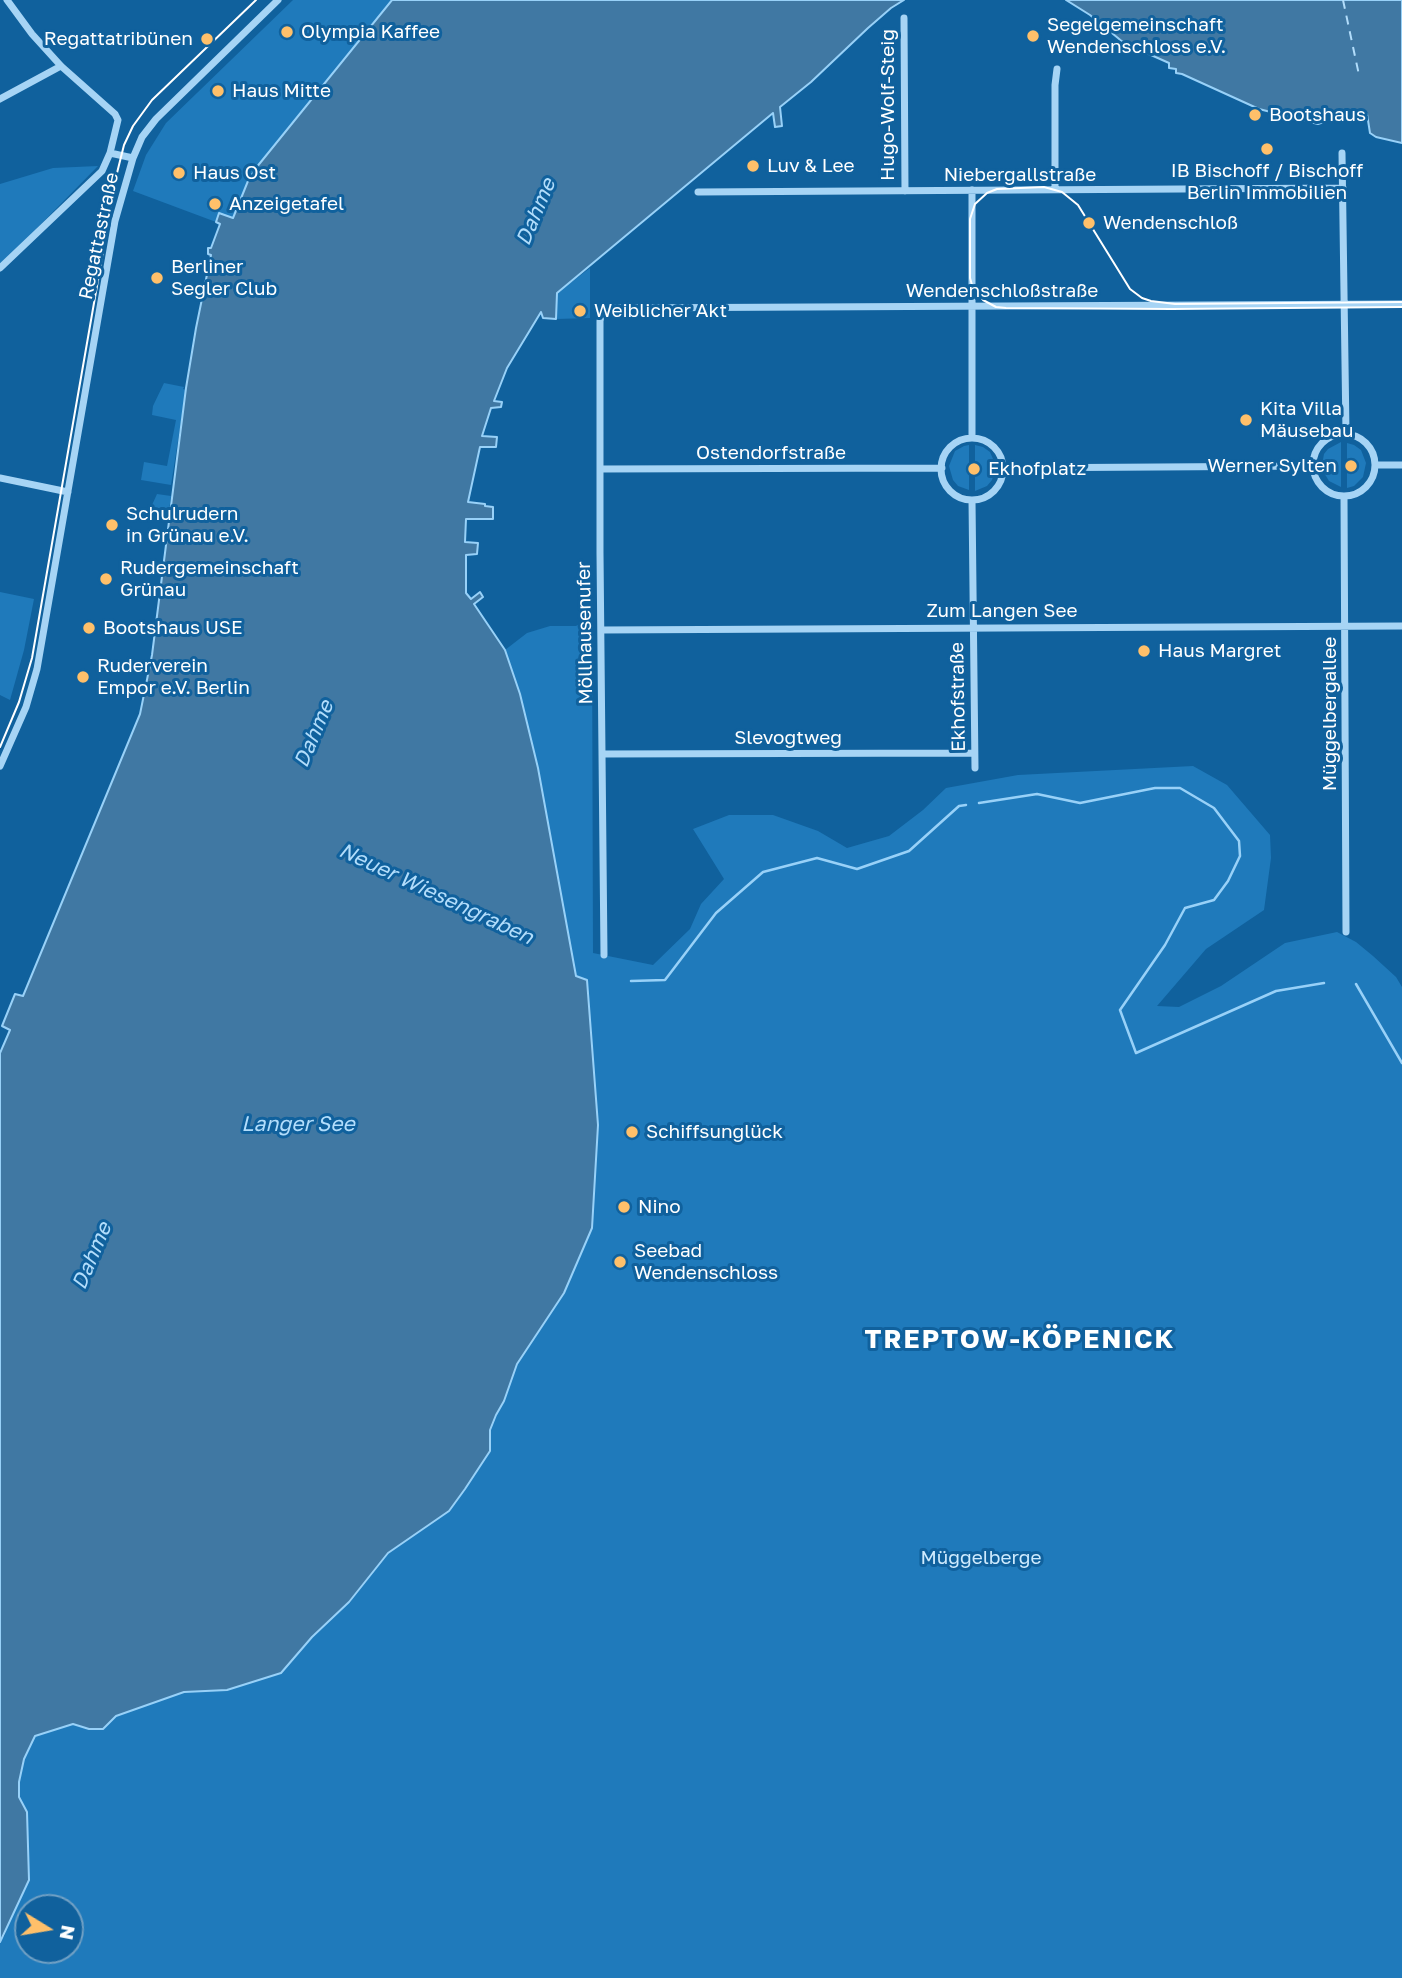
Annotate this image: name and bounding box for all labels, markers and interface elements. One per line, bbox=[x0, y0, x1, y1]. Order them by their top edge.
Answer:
place label: Segelgemeinschaft Wendenschloss e.V. bbox=[1047, 14, 1226, 58]
place label: Olympia Kaffee bbox=[301, 21, 440, 43]
marker: Olympia Kaffee bbox=[279, 24, 295, 40]
place label: Regattatribünen bbox=[44, 28, 193, 50]
marker: Segelgemeinschaft Wendenschloss e.V. bbox=[1025, 28, 1041, 44]
street label: Hugo-Wolf-Steig bbox=[877, 29, 899, 181]
marker: Regattatribünen bbox=[199, 31, 215, 47]
place label: Haus Mitte bbox=[232, 80, 331, 102]
marker: Haus Mitte bbox=[210, 83, 226, 99]
place label: Bootshaus bbox=[1269, 104, 1366, 126]
marker: Bootshaus bbox=[1247, 107, 1263, 123]
marker: IB Bischoff / Bischoff Berlin Immobilien bbox=[1259, 141, 1275, 157]
place label: Luv & Lee bbox=[767, 155, 854, 177]
marker: Luv & Lee bbox=[745, 158, 761, 174]
place label: IB Bischoff / Bischoff Berlin Immobilien bbox=[1171, 160, 1363, 204]
place label: Haus Ost bbox=[193, 162, 276, 184]
street label: Niebergallstraße bbox=[944, 164, 1096, 186]
marker: Haus Ost bbox=[171, 165, 187, 181]
street label: Regattastraße bbox=[74, 170, 124, 302]
water label: Dahme bbox=[511, 175, 561, 249]
place label: Anzeigetafel bbox=[229, 193, 344, 215]
marker: Anzeigetafel bbox=[207, 196, 223, 212]
place label: Wendenschloß bbox=[1103, 212, 1238, 234]
marker: Wendenschloß bbox=[1081, 215, 1097, 231]
place label: Berliner Segler Club bbox=[171, 256, 277, 300]
marker: Berliner Segler Club bbox=[149, 270, 165, 286]
street label: Wendenschloßstraße bbox=[906, 280, 1098, 302]
place label: Weiblicher Akt bbox=[594, 300, 727, 322]
marker: Weiblicher Akt bbox=[572, 303, 588, 319]
place label: Kita Villa Mäusebau bbox=[1260, 398, 1354, 442]
marker: Kita Villa Mäusebau bbox=[1238, 412, 1254, 428]
street label: Ostendorfstraße bbox=[696, 442, 846, 464]
place label: Werner Sylten bbox=[1208, 455, 1337, 477]
place label: Ekhofplatz bbox=[988, 458, 1086, 480]
marker: Werner Sylten bbox=[1343, 458, 1359, 474]
marker: Ekhofplatz bbox=[966, 461, 982, 477]
place label: Schulrudern in Grünau e.V. bbox=[126, 503, 249, 547]
marker: Schulrudern in Grünau e.V. bbox=[104, 517, 120, 533]
place label: Rudergemeinschaft Grünau bbox=[120, 557, 299, 601]
street label: Möllhausenufer bbox=[572, 561, 598, 705]
marker: Rudergemeinschaft Grünau bbox=[98, 571, 114, 587]
street label: Zum Langen See bbox=[927, 600, 1077, 622]
place label: Bootshaus USE bbox=[103, 617, 243, 639]
marker: Bootshaus USE bbox=[81, 620, 97, 636]
street label: Müggelbergallee bbox=[1319, 637, 1341, 791]
place label: Haus Margret bbox=[1158, 640, 1281, 662]
street label: Ekhofstraße bbox=[946, 642, 970, 752]
marker: Haus Margret bbox=[1136, 643, 1152, 659]
place label: Ruderverein Empor e.V. Berlin bbox=[97, 655, 250, 699]
marker: Ruderverein Empor e.V. Berlin bbox=[75, 669, 91, 685]
water label: Dahme bbox=[289, 697, 339, 771]
street label: Slevogtweg bbox=[734, 727, 842, 749]
water label: Neuer Wiesengraben bbox=[335, 838, 537, 950]
water label: Langer See bbox=[241, 1111, 355, 1137]
place label: Schiffsunglück bbox=[646, 1121, 783, 1143]
marker: Schiffsunglück bbox=[624, 1124, 640, 1140]
place label: Nino bbox=[638, 1196, 681, 1218]
marker: Nino bbox=[616, 1199, 632, 1215]
water label: Dahme bbox=[67, 1219, 117, 1293]
place label: Seebad Wendenschloss bbox=[634, 1240, 778, 1284]
marker: Seebad Wendenschloss bbox=[612, 1254, 628, 1270]
district label: TREPTOW-KÖPENICK bbox=[867, 1324, 1173, 1356]
park label: Müggelberge bbox=[921, 1547, 1041, 1569]
north arrow bbox=[14, 1894, 84, 1964]
text: N bbox=[55, 1923, 81, 1942]

